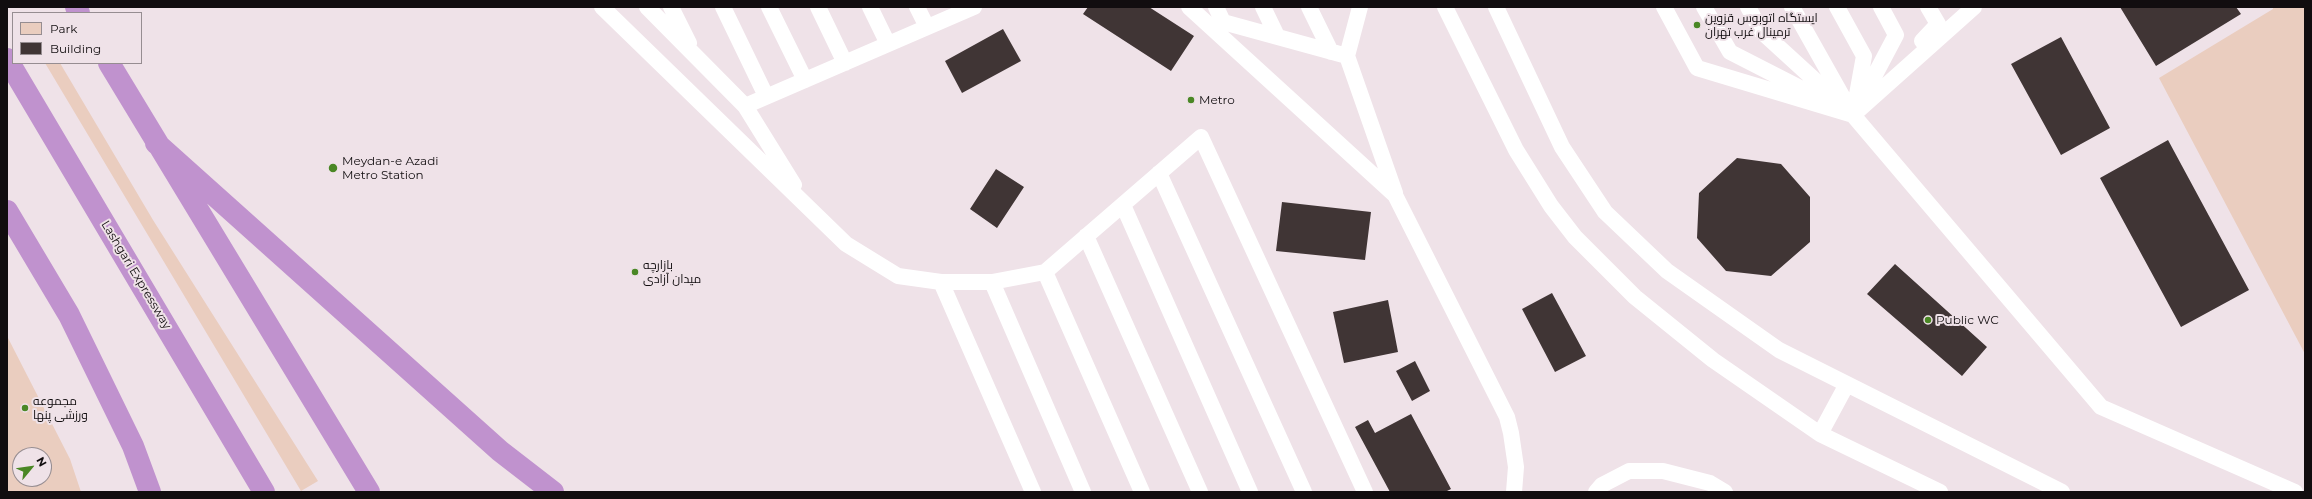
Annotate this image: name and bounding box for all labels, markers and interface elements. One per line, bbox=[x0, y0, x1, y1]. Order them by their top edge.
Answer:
place label: ایستگاه اتوبوس قزوین ترمینال غرب تهران bbox=[1705, 11, 1818, 39]
legend bbox=[12, 12, 142, 64]
marker: ایستگاه اتوبوس قزوین ترمینال غرب تهران bbox=[1692, 20, 1702, 30]
text: Park bbox=[50, 21, 77, 36]
text: Building bbox=[50, 41, 101, 56]
place label: Metro bbox=[1199, 93, 1235, 107]
marker: Metro bbox=[1186, 95, 1196, 105]
place label: Meydan-e Azadi Metro Station bbox=[342, 154, 439, 182]
marker: Meydan-e Azadi Metro Station bbox=[327, 162, 339, 174]
street label: Lashgari Expressway bbox=[98, 218, 174, 332]
place label: بازارچه میدان آزادی bbox=[643, 258, 701, 286]
marker: بازارچه میدان آزادی bbox=[630, 267, 640, 277]
place label: Public WC bbox=[1936, 313, 1999, 327]
marker: Public WC bbox=[1923, 315, 1933, 325]
place label: مجموعه ورزشی پنها bbox=[33, 394, 88, 422]
marker: مجموعه ورزشی پنها bbox=[20, 403, 30, 413]
north arrow bbox=[12, 447, 52, 487]
text: N bbox=[33, 454, 50, 469]

